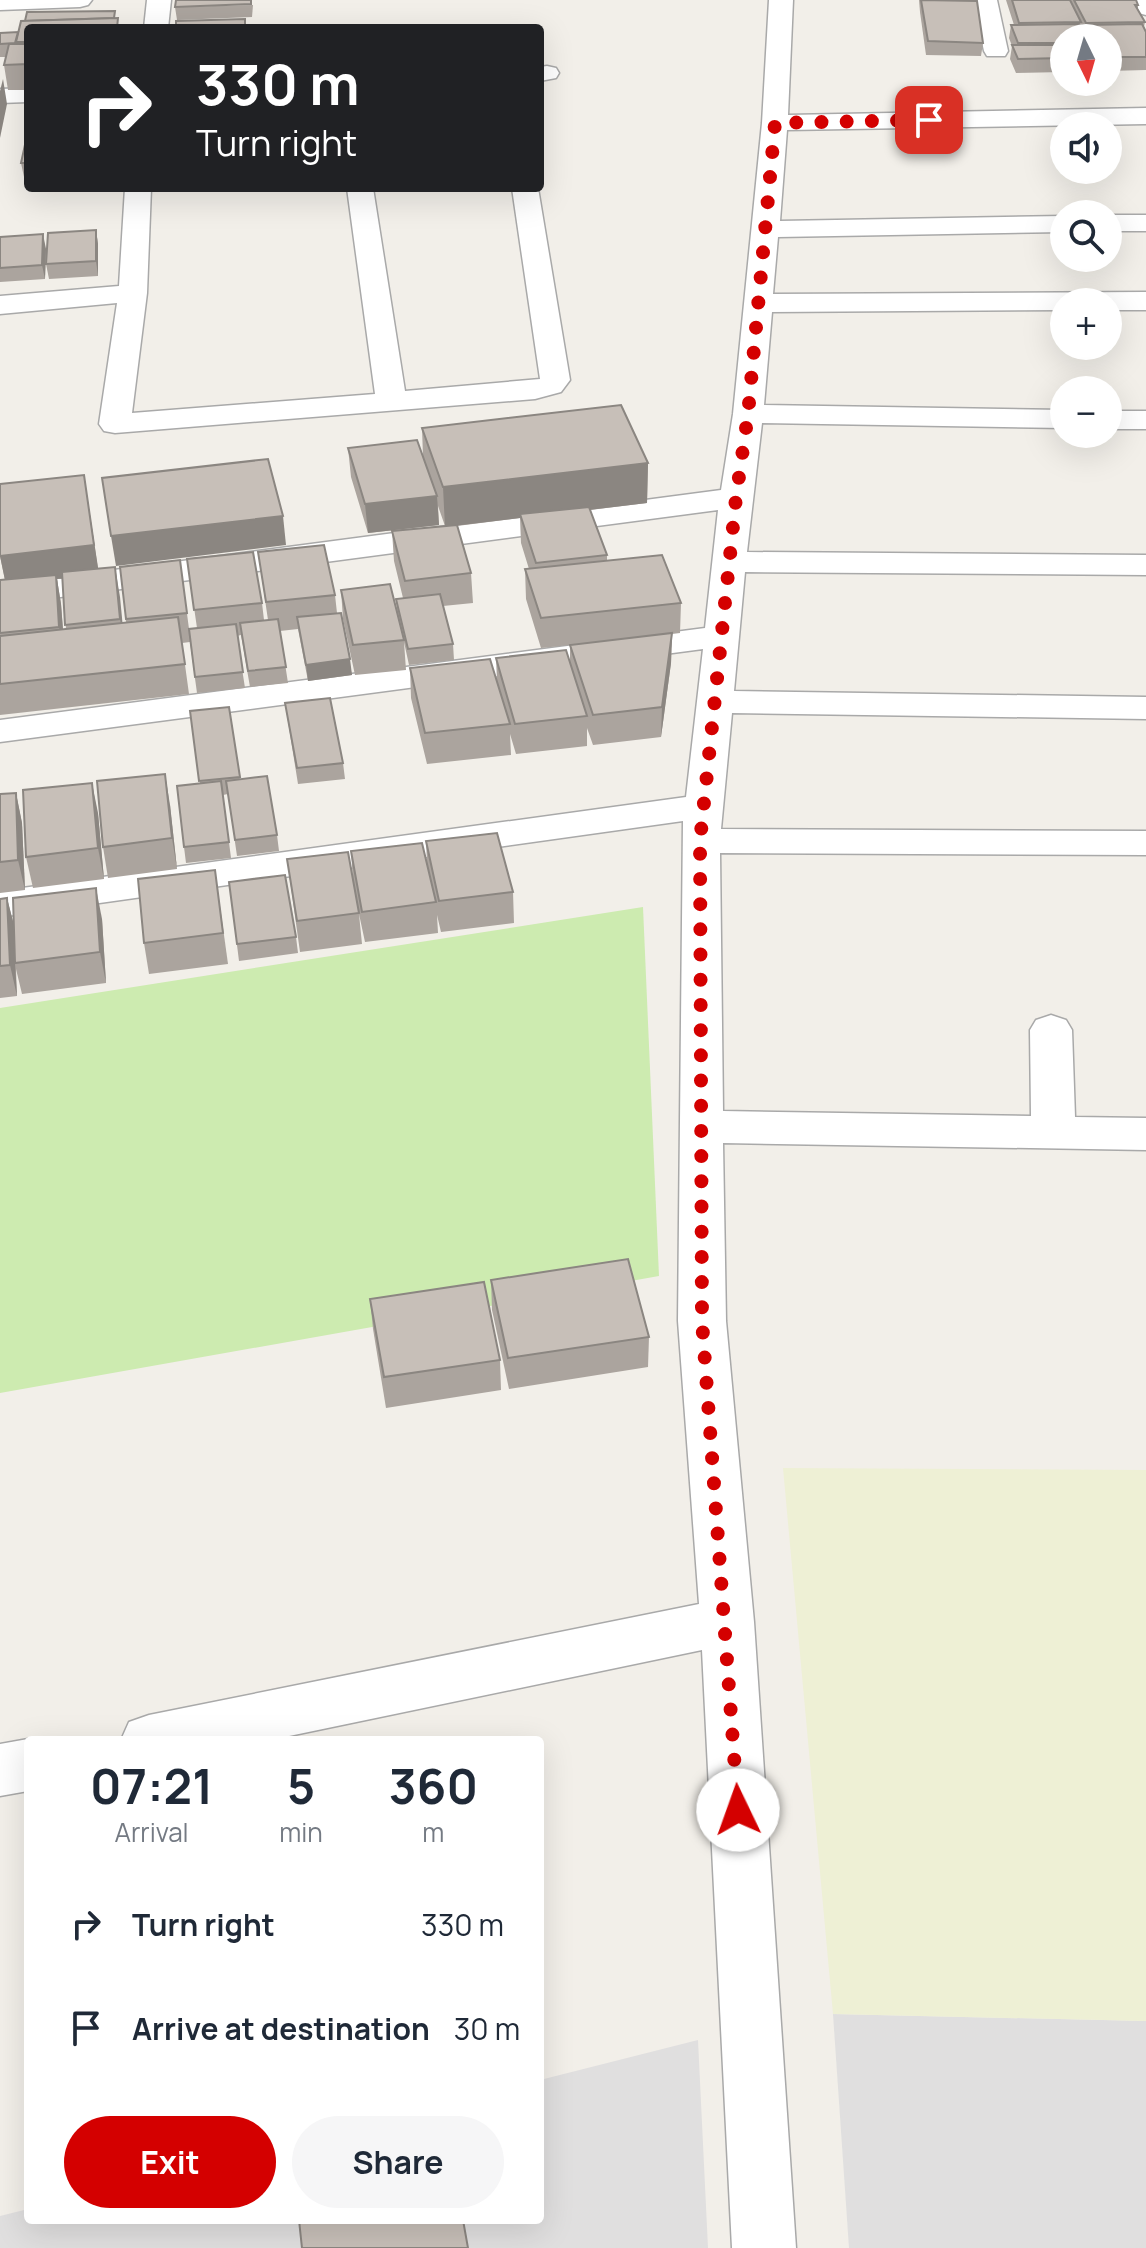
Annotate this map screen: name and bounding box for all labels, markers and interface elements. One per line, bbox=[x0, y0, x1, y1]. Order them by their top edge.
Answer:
north arrow bbox=[1050, 24, 1122, 96]
map controls bbox=[1050, 24, 1122, 448]
text: 330 m bbox=[196, 45, 360, 122]
icon: right bbox=[64, 56, 168, 160]
pin bbox=[895, 86, 963, 154]
icon: arrive bbox=[907, 98, 951, 142]
button: sound bbox=[1050, 112, 1122, 184]
text: Turn right bbox=[196, 118, 357, 167]
button: search bbox=[1050, 200, 1122, 272]
button: + bbox=[1050, 288, 1122, 360]
button: − bbox=[1050, 376, 1122, 448]
text: 07:21 bbox=[90, 1753, 213, 1818]
text: 5 bbox=[287, 1753, 315, 1818]
text: 360 bbox=[389, 1753, 478, 1818]
position arrow bbox=[696, 1768, 780, 1852]
text: Arrival bbox=[114, 1814, 189, 1850]
text: min bbox=[279, 1814, 323, 1850]
text: m bbox=[422, 1814, 444, 1850]
icon: right bbox=[64, 1902, 108, 1946]
text: Turn right bbox=[132, 1904, 275, 1945]
text: 330 m bbox=[421, 1904, 504, 1945]
icon: arrive bbox=[64, 2006, 108, 2050]
text: Arrive at destination bbox=[132, 2008, 430, 2049]
text: 30 m bbox=[454, 2008, 520, 2049]
button: Exit bbox=[64, 2116, 276, 2208]
button: Share bbox=[292, 2116, 504, 2208]

